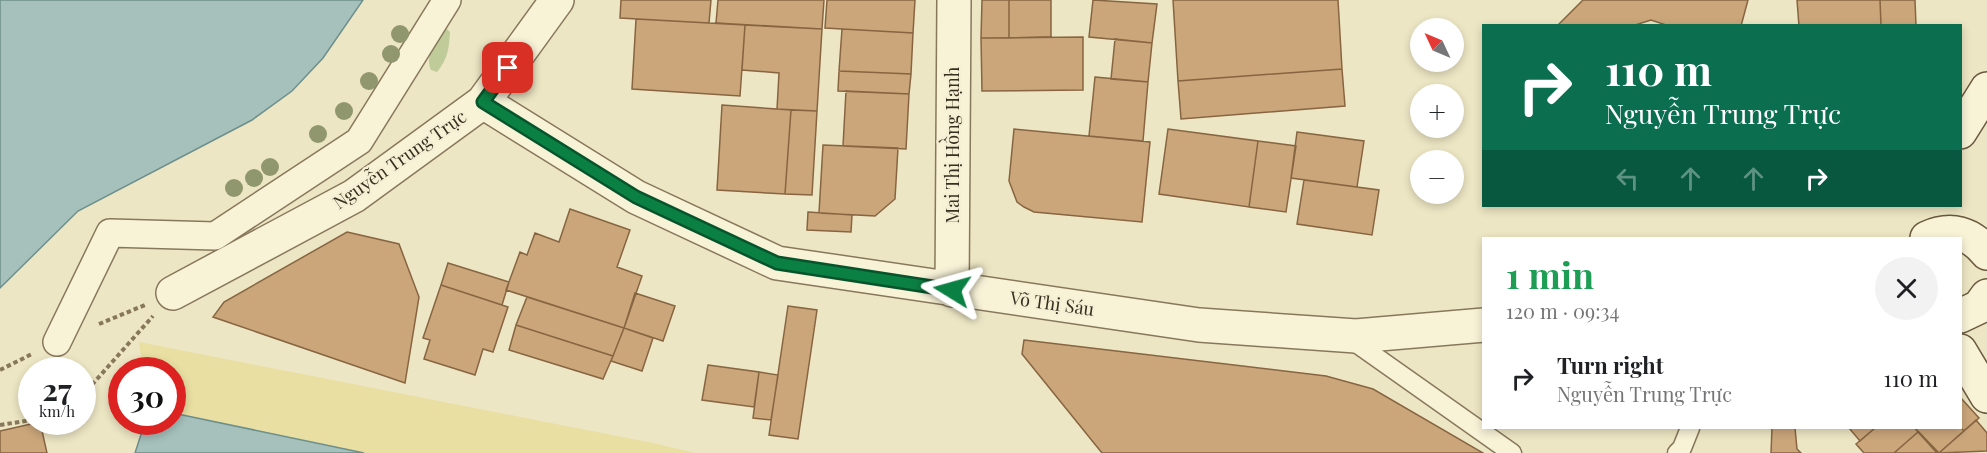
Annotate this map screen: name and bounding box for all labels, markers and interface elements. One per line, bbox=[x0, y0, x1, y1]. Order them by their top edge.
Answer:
north arrow bbox=[1410, 18, 1464, 72]
map controls bbox=[1410, 18, 1464, 204]
text: 110 m bbox=[1605, 41, 1712, 97]
pin bbox=[482, 42, 533, 93]
icon: right bbox=[1506, 48, 1584, 126]
icon: arrive bbox=[491, 51, 524, 84]
street label: Mai Thị Hồng Hạnh bbox=[938, 66, 964, 223]
button: + bbox=[1410, 84, 1464, 138]
text: Nguyễn Trung Trực bbox=[1605, 95, 1841, 131]
street label: Nguyễn Trung Trực bbox=[328, 104, 471, 214]
button: − bbox=[1410, 150, 1464, 204]
icon: left bbox=[1611, 162, 1644, 195]
icon: ahead bbox=[1674, 162, 1707, 195]
icon: ahead bbox=[1737, 162, 1770, 195]
icon: right bbox=[1800, 162, 1833, 195]
text: 1 min bbox=[1506, 250, 1594, 298]
button: close bbox=[1875, 257, 1938, 320]
position arrow bbox=[920, 258, 984, 322]
street label: Võ Thị Sáu bbox=[1008, 285, 1096, 321]
text: 120 m · 09:34 bbox=[1506, 297, 1619, 324]
text: Turn right bbox=[1557, 350, 1663, 380]
speed limit sign: 30 bbox=[108, 357, 186, 435]
icon: right bbox=[1506, 362, 1539, 395]
text: 110 m bbox=[1884, 363, 1938, 393]
text: 27 bbox=[42, 369, 72, 409]
text: Nguyễn Trung Trực bbox=[1557, 380, 1732, 407]
text: km/h bbox=[39, 401, 75, 421]

